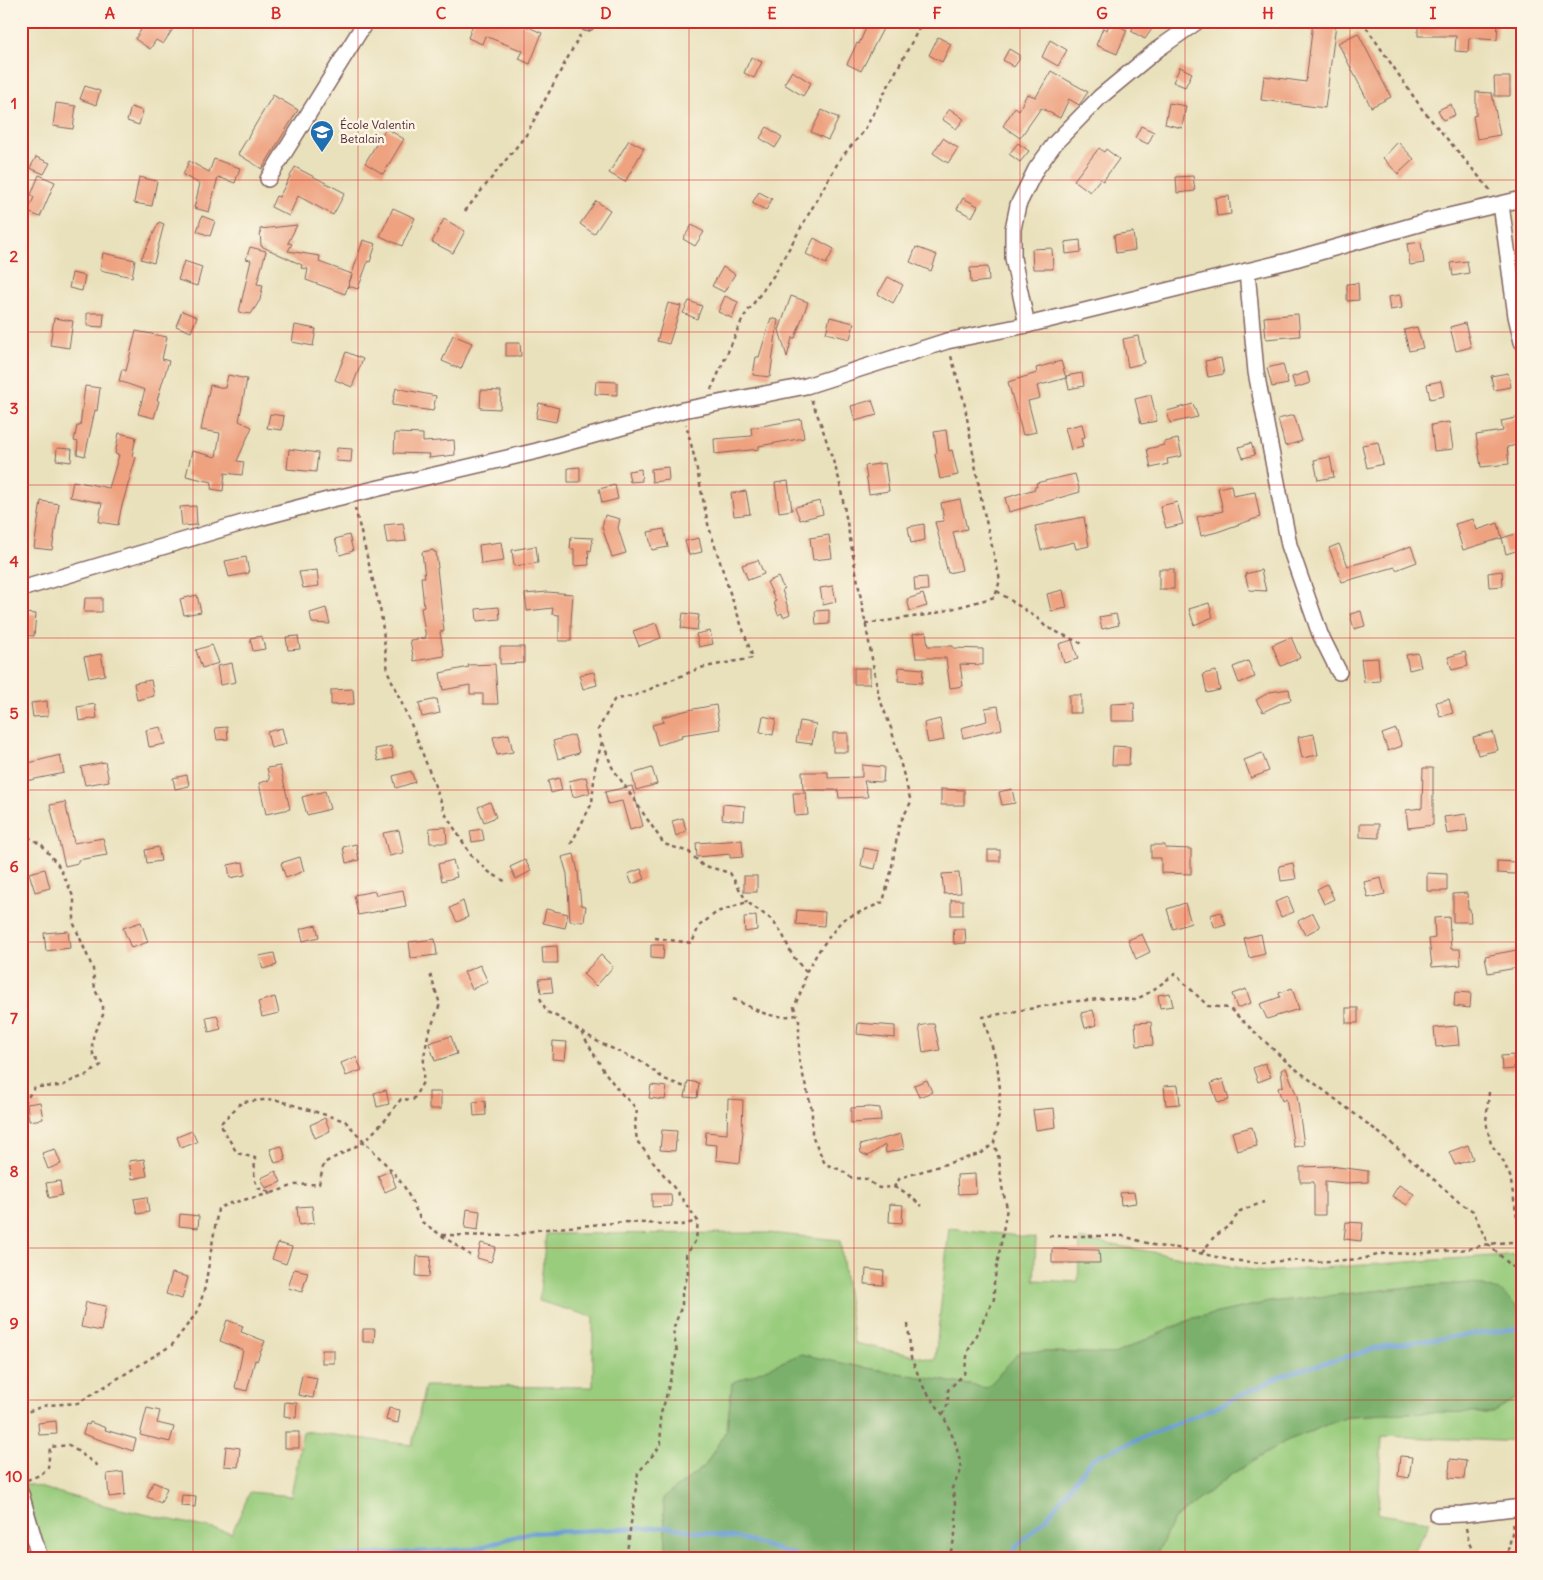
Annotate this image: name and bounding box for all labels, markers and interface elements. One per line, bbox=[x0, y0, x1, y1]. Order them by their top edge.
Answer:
text: A bbox=[105, 3, 115, 23]
text: B bbox=[271, 3, 282, 23]
text: C bbox=[436, 3, 447, 23]
text: D bbox=[600, 3, 612, 23]
text: E bbox=[767, 3, 777, 23]
text: F bbox=[932, 3, 942, 23]
text: G bbox=[1096, 3, 1108, 23]
text: H bbox=[1262, 3, 1274, 23]
text: I bbox=[1430, 3, 1437, 23]
text: 1 bbox=[11, 93, 17, 113]
place label: École Valentin Betalain bbox=[340, 117, 415, 146]
school or university icon: École Valentin Betalain bbox=[309, 119, 335, 153]
text: 2 bbox=[10, 246, 19, 266]
text: 3 bbox=[9, 398, 19, 418]
text: 4 bbox=[9, 551, 19, 571]
text: 5 bbox=[9, 703, 19, 723]
text: 6 bbox=[9, 856, 19, 876]
text: 7 bbox=[10, 1008, 18, 1028]
text: 8 bbox=[9, 1161, 19, 1181]
text: 9 bbox=[9, 1313, 19, 1333]
text: 10 bbox=[6, 1466, 22, 1486]

